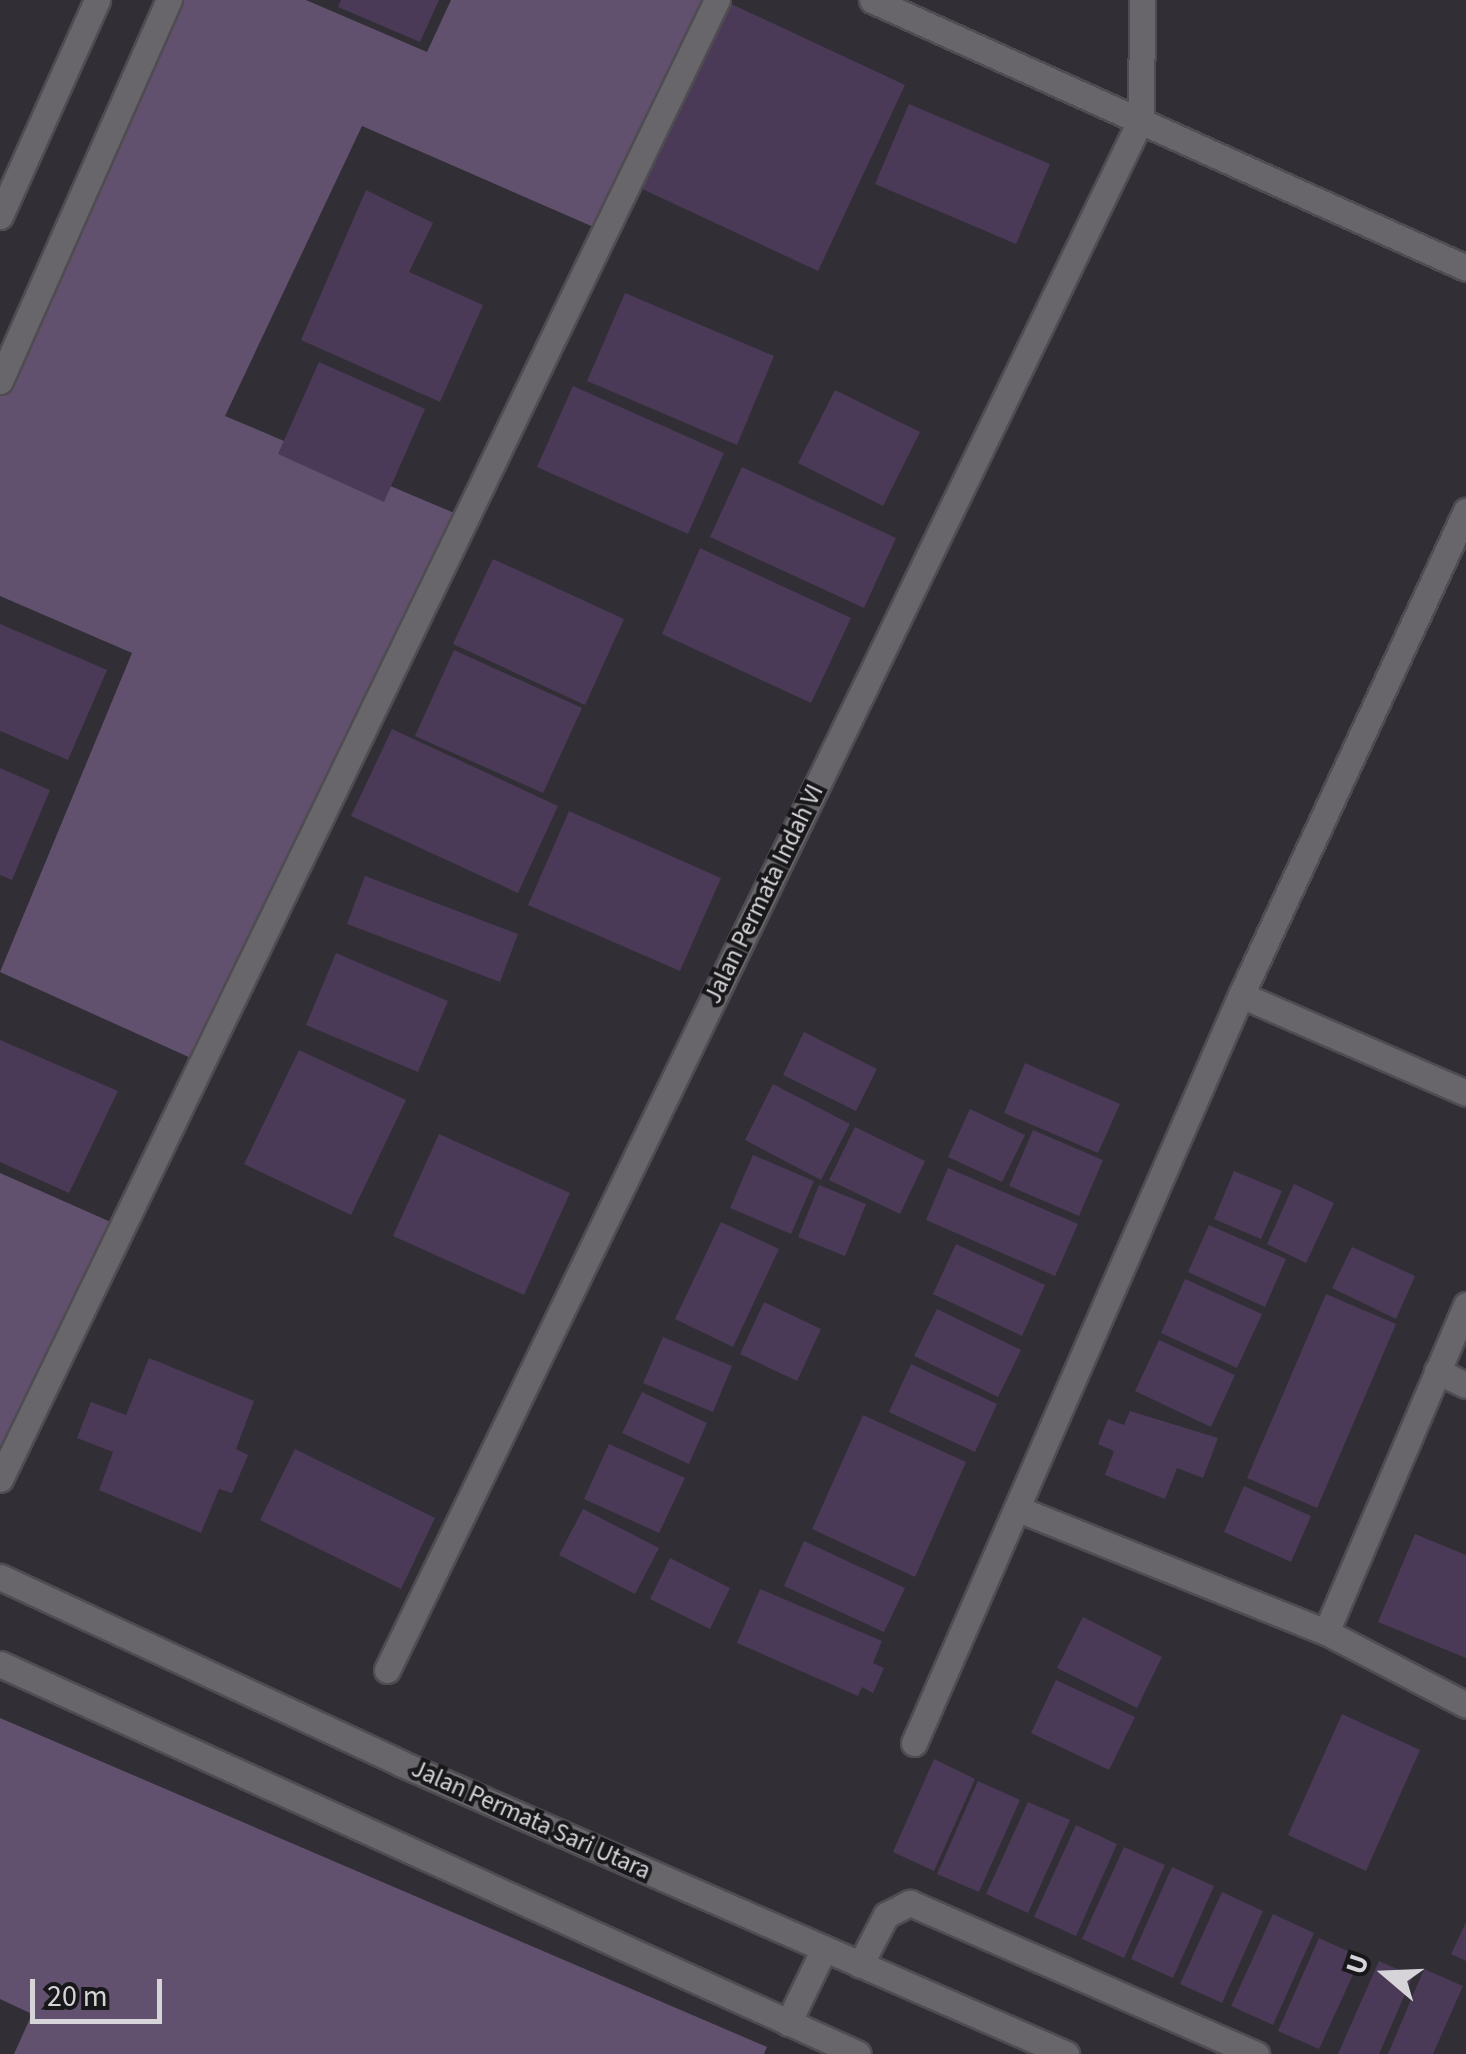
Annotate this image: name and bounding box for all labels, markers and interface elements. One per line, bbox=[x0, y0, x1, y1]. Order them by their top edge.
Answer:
street label: Jalan Permata Indah VI bbox=[698, 780, 830, 1008]
street label: Jalan Permata Sari Utara bbox=[407, 1754, 655, 1886]
north arrow bbox=[1336, 1924, 1436, 2024]
text: U bbox=[1336, 1949, 1380, 1980]
scale bar bbox=[35, 1959, 168, 2021]
text: 20 m bbox=[47, 1975, 108, 2018]

